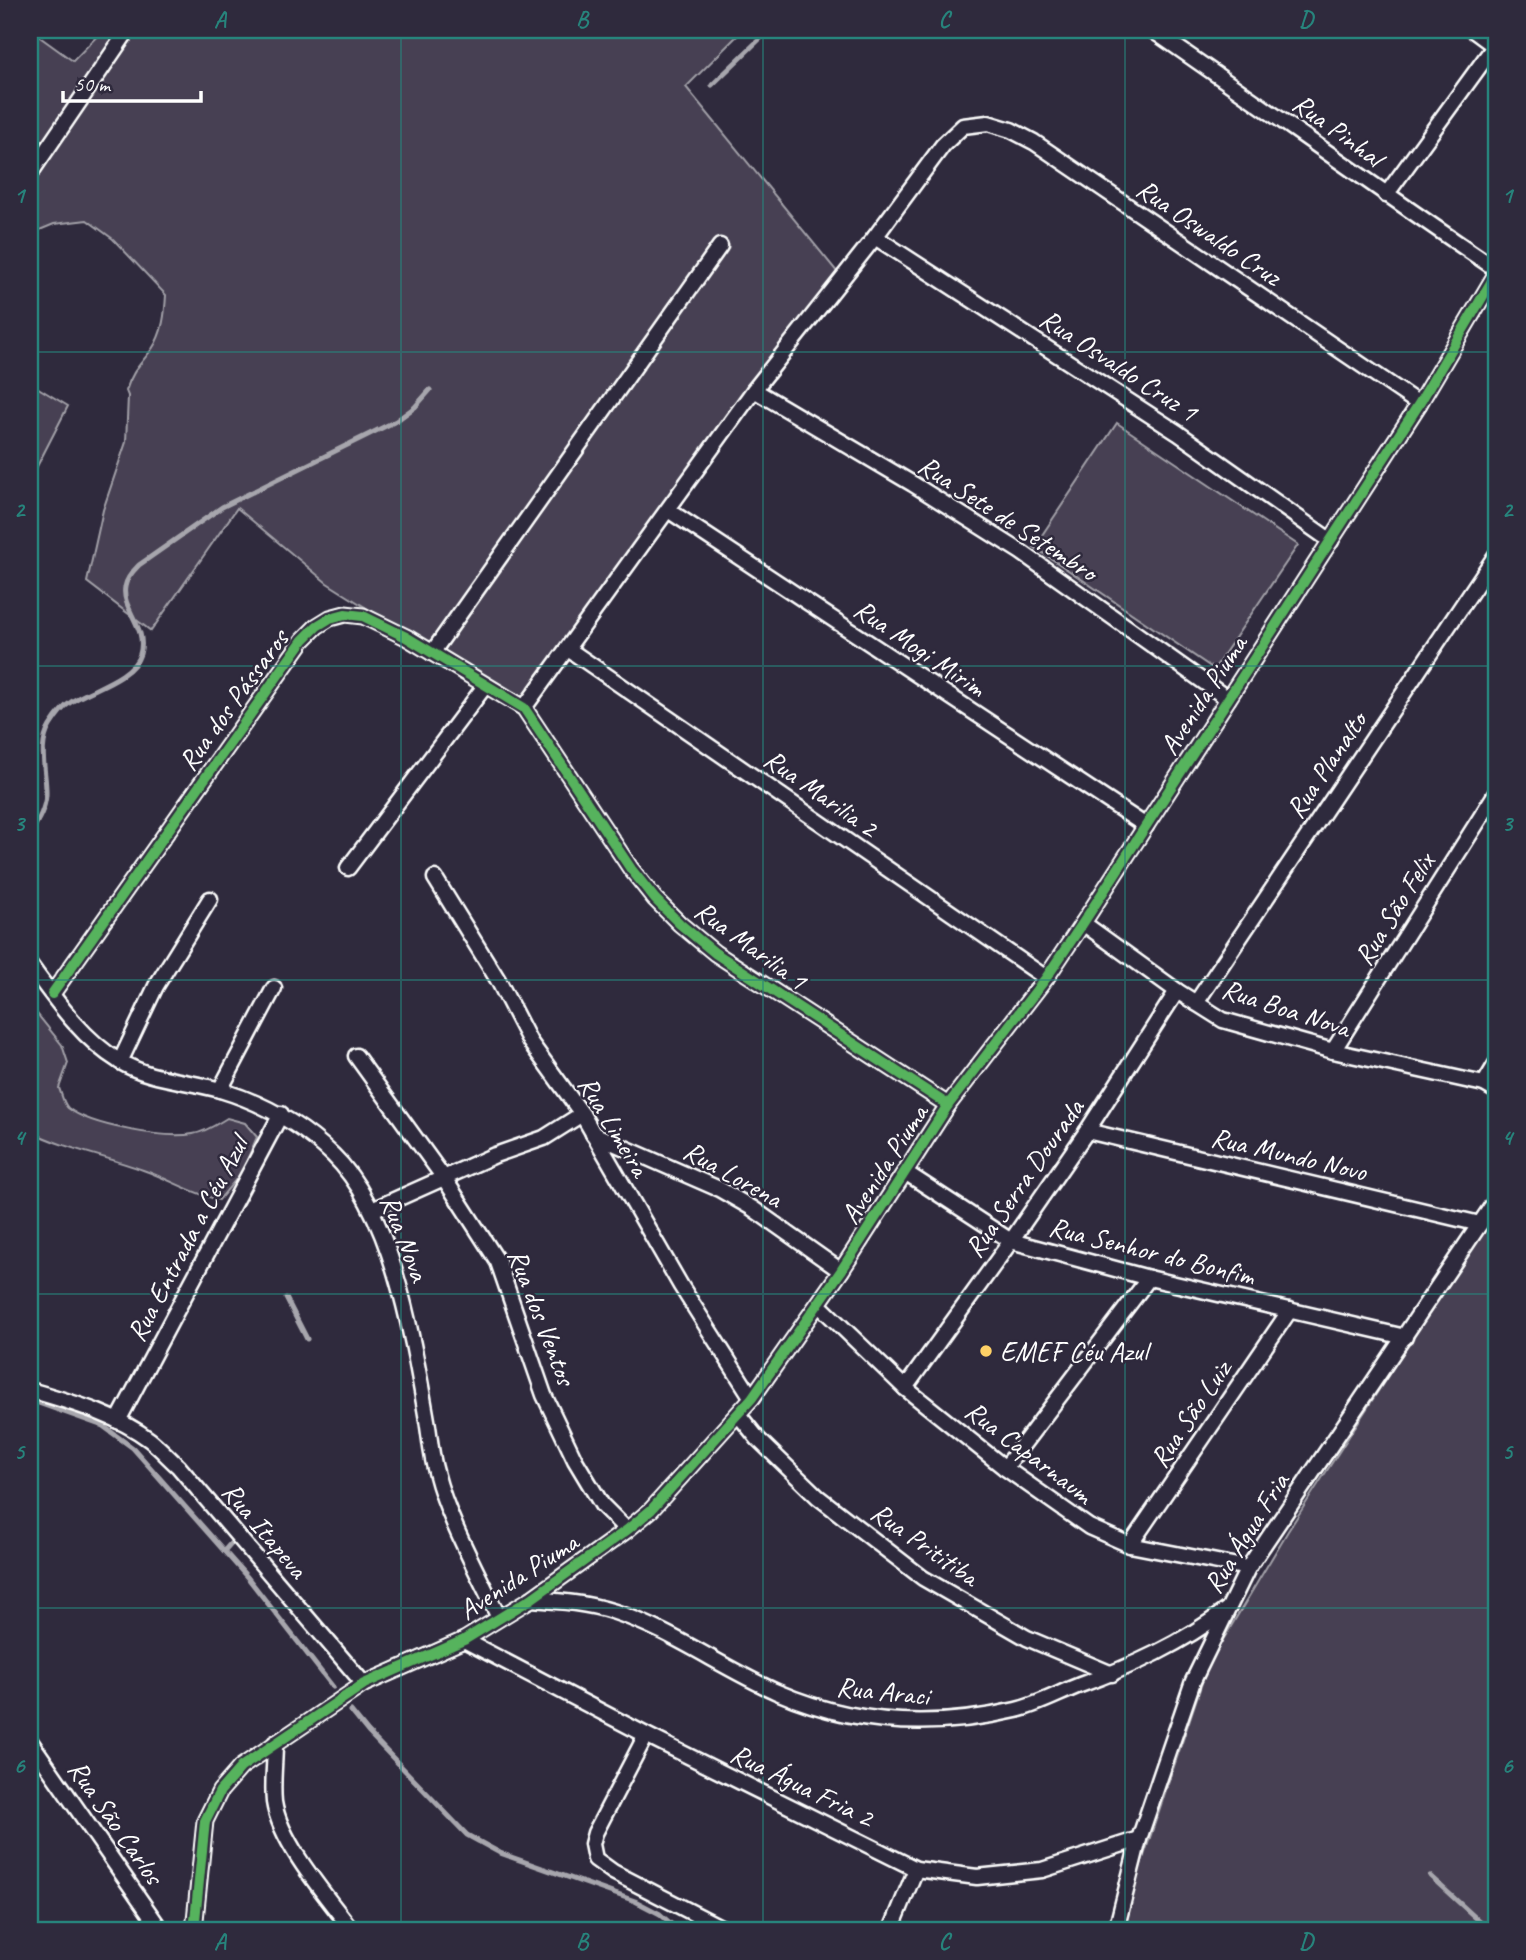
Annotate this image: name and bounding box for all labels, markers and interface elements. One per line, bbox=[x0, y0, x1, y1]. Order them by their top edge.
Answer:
text: A bbox=[214, 5, 228, 34]
text: B bbox=[576, 5, 590, 34]
text: C bbox=[939, 5, 953, 34]
text: D bbox=[1299, 5, 1315, 34]
scale bar bbox=[63, 60, 201, 104]
text: 50 m bbox=[74, 71, 112, 97]
street label: Rua Pinhal bbox=[1286, 85, 1394, 178]
street label: Rua Oswaldo Cruz bbox=[1130, 171, 1290, 294]
text: 1 bbox=[14, 181, 27, 210]
text: 1 bbox=[1502, 181, 1515, 210]
street label: Rua Osvaldo Cruz 1 bbox=[1033, 301, 1206, 430]
street label: Rua Sete de Setembro bbox=[912, 447, 1107, 591]
text: 2 bbox=[14, 495, 27, 524]
text: 2 bbox=[1502, 495, 1515, 524]
street label: Rua Mogi Mirim bbox=[848, 591, 994, 706]
street label: Rua dos Pássaros bbox=[170, 621, 297, 777]
street label: Avenida Piuma bbox=[1151, 627, 1256, 761]
street label: Rua Planalto bbox=[1278, 703, 1376, 825]
street label: Rua Marilia 2 bbox=[758, 741, 886, 846]
text: 3 bbox=[14, 809, 27, 838]
text: 3 bbox=[1502, 809, 1515, 838]
street label: Rua São Felix bbox=[1346, 844, 1443, 972]
street label: Rua Marilia 1 bbox=[688, 892, 815, 998]
street label: Rua Boa Nova bbox=[1218, 971, 1357, 1046]
street label: Rua Limeira bbox=[570, 1069, 659, 1185]
street label: Rua Serra Dourada bbox=[956, 1091, 1093, 1264]
street label: Avenida Piuma bbox=[832, 1096, 937, 1230]
street label: Rua Mundo Novo bbox=[1208, 1119, 1372, 1189]
text: 4 bbox=[14, 1123, 27, 1152]
text: 4 bbox=[1502, 1123, 1515, 1152]
street label: Rua Entrada a Céu Azul bbox=[118, 1126, 258, 1347]
street label: Rua Lorena bbox=[678, 1133, 790, 1216]
street label: Rua Nova bbox=[373, 1190, 438, 1288]
street label: Rua Senhor do Bonfim bbox=[1046, 1209, 1260, 1294]
street label: Rua dos Ventos bbox=[500, 1244, 585, 1392]
place label: EMEF Céu Azul bbox=[1000, 1334, 1153, 1369]
marker: EMEF Céu Azul bbox=[978, 1343, 994, 1359]
street label: Rua São Luiz bbox=[1142, 1351, 1240, 1474]
street label: Rua Caparnaum bbox=[958, 1393, 1101, 1513]
text: 5 bbox=[14, 1437, 26, 1466]
text: 5 bbox=[1502, 1437, 1514, 1466]
street label: Rua Água Fria bbox=[1195, 1465, 1298, 1600]
street label: Rua Itapeva bbox=[215, 1475, 316, 1587]
street label: Rua Prititiba bbox=[865, 1494, 988, 1595]
street label: Avenida Piuma bbox=[452, 1523, 586, 1628]
street label: Rua Araci bbox=[835, 1669, 935, 1714]
street label: Rua Água Fria 2 bbox=[725, 1735, 881, 1836]
text: 6 bbox=[14, 1751, 27, 1780]
text: 6 bbox=[1502, 1751, 1515, 1780]
street label: Rua São Carlos bbox=[60, 1753, 173, 1893]
text: A bbox=[214, 1927, 228, 1956]
text: B bbox=[576, 1927, 590, 1956]
text: C bbox=[939, 1927, 953, 1956]
text: D bbox=[1299, 1927, 1315, 1956]

